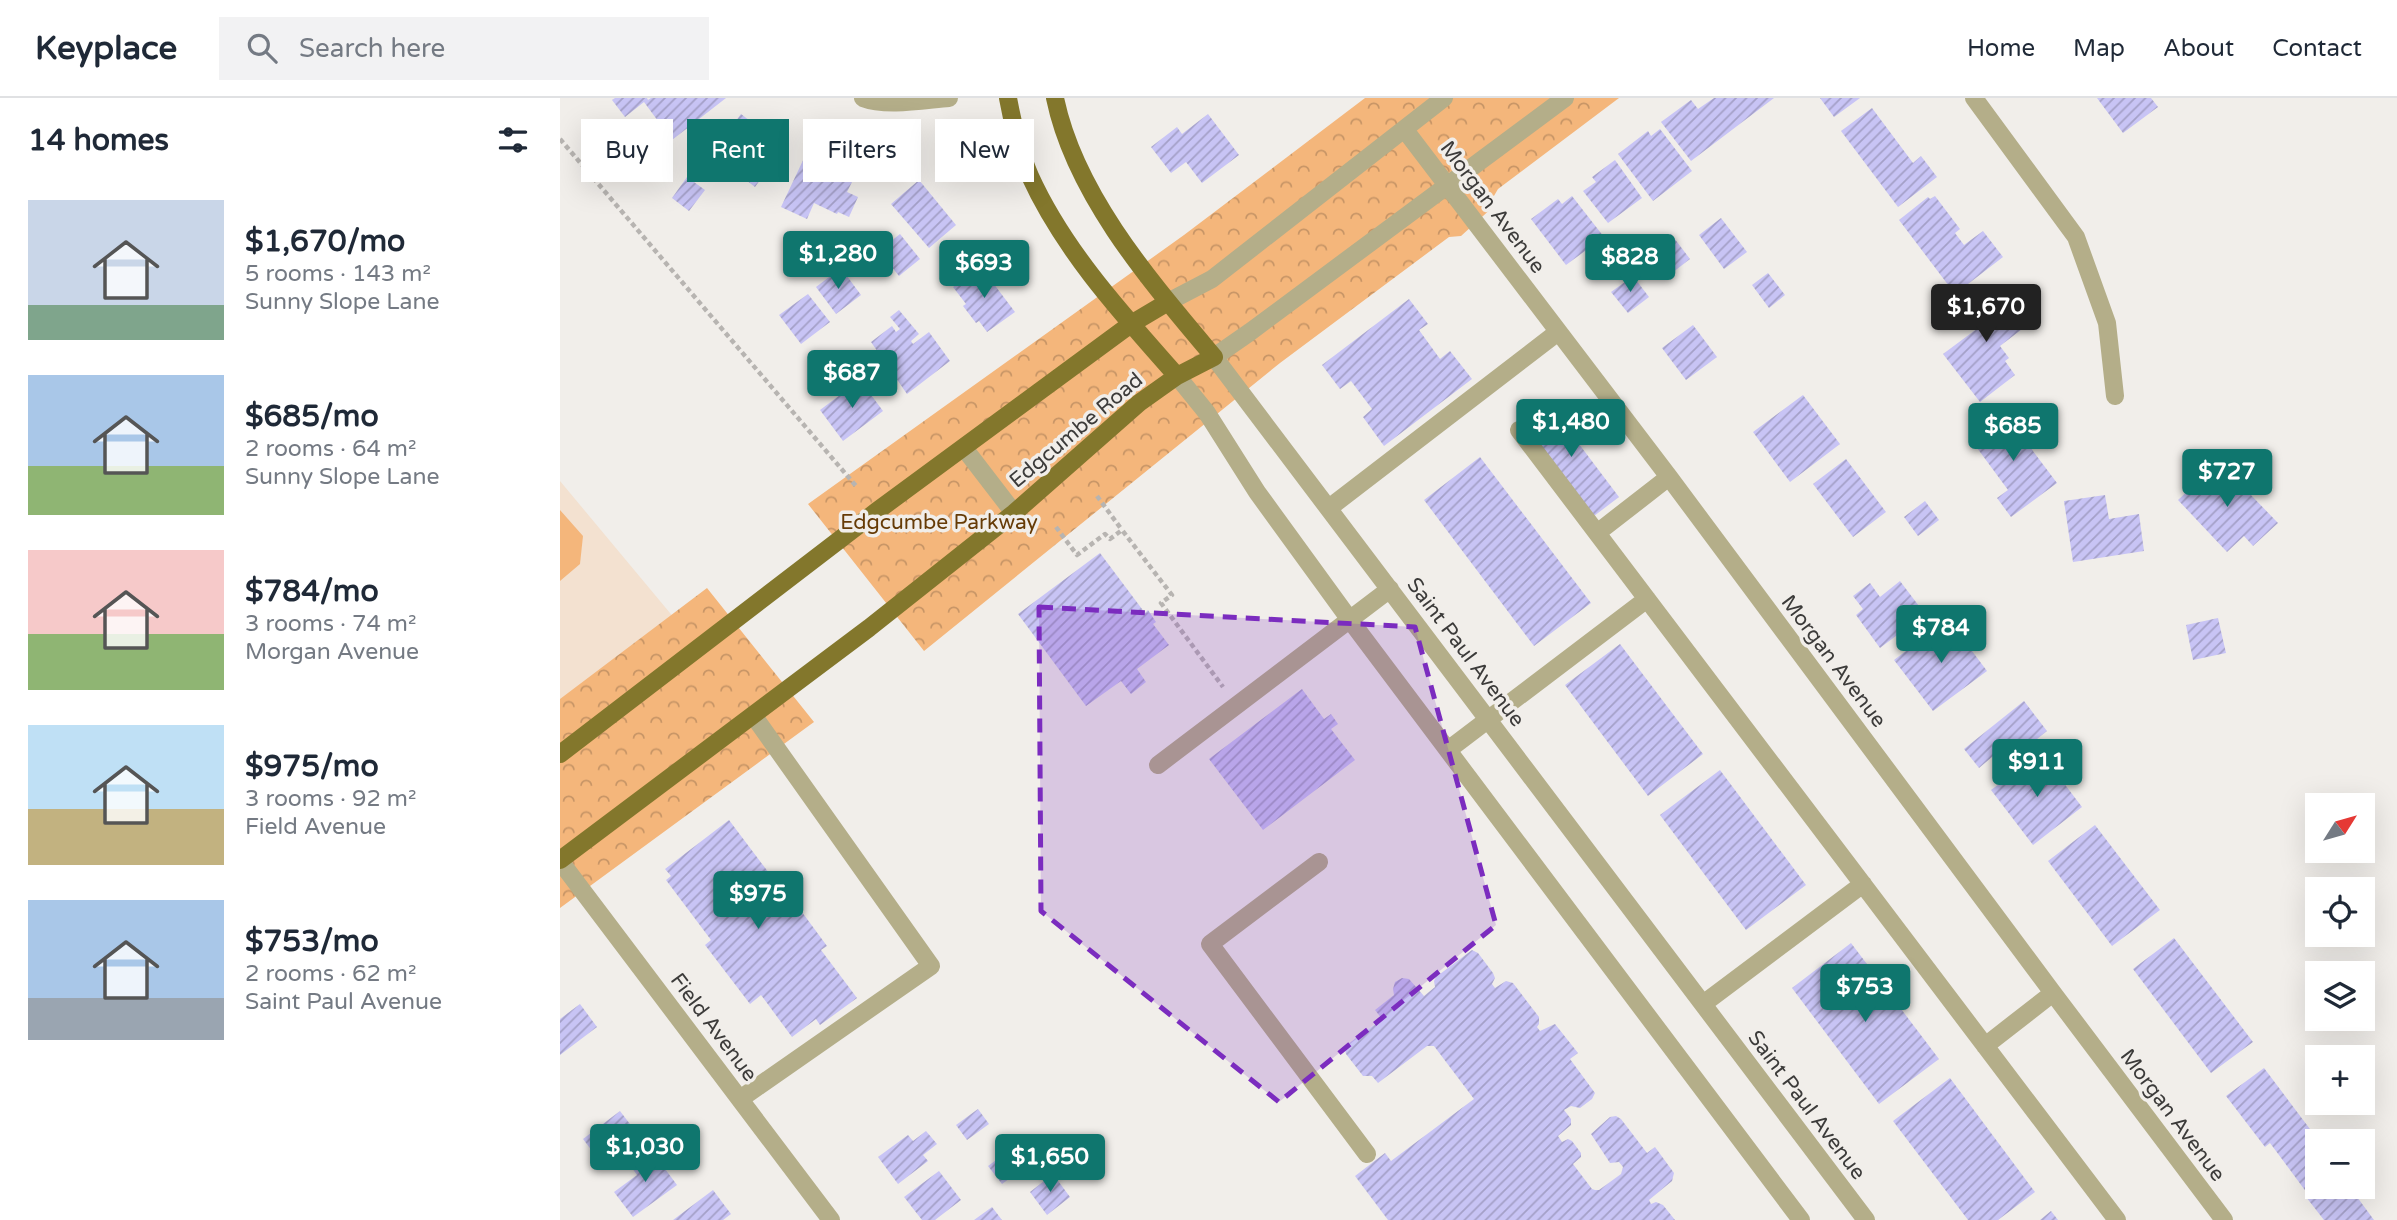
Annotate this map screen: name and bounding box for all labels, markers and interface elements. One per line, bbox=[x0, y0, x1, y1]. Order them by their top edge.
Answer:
search box bbox=[219, 17, 709, 80]
text: Keyplace bbox=[35, 29, 177, 68]
icon: search bbox=[243, 29, 281, 67]
text: Search here bbox=[299, 33, 445, 64]
text: Home bbox=[1967, 34, 2035, 63]
text: Map bbox=[2073, 34, 2125, 63]
text: About bbox=[2163, 34, 2234, 63]
text: Contact bbox=[2272, 34, 2362, 63]
chip: Buy bbox=[581, 119, 673, 182]
chip: Rent bbox=[687, 119, 789, 182]
chip: Filters bbox=[803, 119, 921, 182]
chip: New bbox=[935, 119, 1034, 182]
icon: filters bbox=[494, 121, 532, 159]
text: 14 homes bbox=[28, 122, 169, 159]
street label: Morgan Avenue bbox=[1435, 136, 1550, 278]
text: $1,670/mo bbox=[245, 223, 405, 260]
icon: home bbox=[84, 228, 168, 312]
pin: $1,280 bbox=[781, 232, 895, 291]
pin: $828 bbox=[1589, 234, 1671, 294]
text: $1,280 bbox=[799, 240, 877, 268]
pin: $693 bbox=[943, 240, 1025, 300]
text: $828 bbox=[1601, 243, 1659, 271]
text: $693 bbox=[955, 249, 1013, 277]
text: 5 rooms · 143 m² bbox=[245, 260, 431, 288]
pin: $1,670 bbox=[1929, 285, 2043, 344]
text: Sunny Slope Lane bbox=[245, 288, 440, 316]
text: $1,670 bbox=[1947, 293, 2025, 321]
pin: $687 bbox=[811, 350, 893, 410]
text: $687 bbox=[823, 359, 881, 387]
street label: Edgcumbe Road bbox=[1005, 367, 1148, 493]
text: $685/mo bbox=[245, 398, 379, 435]
pin: $1,480 bbox=[1514, 400, 1628, 459]
icon: home bbox=[84, 403, 168, 487]
pin: $685 bbox=[1972, 404, 2054, 463]
text: $1,480 bbox=[1532, 408, 1610, 436]
text: $685 bbox=[1984, 412, 2042, 440]
text: 2 rooms · 64 m² bbox=[245, 435, 416, 463]
pin: $727 bbox=[2186, 450, 2268, 509]
text: $727 bbox=[2198, 458, 2256, 486]
text: Sunny Slope Lane bbox=[245, 463, 440, 491]
park label: Edgcumbe Parkway bbox=[840, 510, 1038, 535]
text: $784/mo bbox=[245, 573, 379, 610]
street label: Saint Paul Avenue bbox=[1401, 573, 1530, 732]
icon: home bbox=[84, 578, 168, 662]
street label: Morgan Avenue bbox=[1776, 590, 1891, 732]
pin: $784 bbox=[1900, 606, 1982, 665]
text: 3 rooms · 74 m² bbox=[245, 610, 416, 638]
text: $784 bbox=[1912, 614, 1970, 642]
text: Morgan Avenue bbox=[245, 638, 419, 666]
pin: $911 bbox=[1996, 740, 2078, 799]
text: $975/mo bbox=[245, 748, 379, 785]
text: $911 bbox=[2008, 748, 2066, 776]
icon: home bbox=[84, 753, 168, 837]
text: 3 rooms · 92 m² bbox=[245, 785, 416, 813]
north arrow bbox=[2305, 793, 2375, 863]
map controls bbox=[2305, 793, 2375, 1199]
text: Field Avenue bbox=[245, 813, 386, 841]
pin: $975 bbox=[717, 872, 799, 931]
button: locate bbox=[2305, 877, 2375, 947]
text: $975 bbox=[729, 880, 787, 908]
text: $753/mo bbox=[245, 923, 379, 960]
icon: home bbox=[84, 928, 168, 1012]
text: 2 rooms · 62 m² bbox=[245, 960, 416, 988]
button: layers bbox=[2305, 961, 2375, 1031]
pin: $753 bbox=[1824, 964, 1906, 1024]
street label: Field Avenue bbox=[665, 968, 762, 1086]
text: $753 bbox=[1836, 973, 1894, 1001]
text: Saint Paul Avenue bbox=[245, 988, 442, 1016]
street label: Saint Paul Avenue bbox=[1742, 1026, 1871, 1185]
street label: Morgan Avenue bbox=[2115, 1044, 2230, 1186]
button: + bbox=[2305, 1045, 2375, 1115]
pin: $1,030 bbox=[588, 1124, 702, 1184]
button: − bbox=[2305, 1129, 2375, 1199]
text: $1,030 bbox=[606, 1133, 684, 1161]
pin: $1,650 bbox=[993, 1134, 1107, 1194]
text: $1,650 bbox=[1011, 1143, 1089, 1171]

